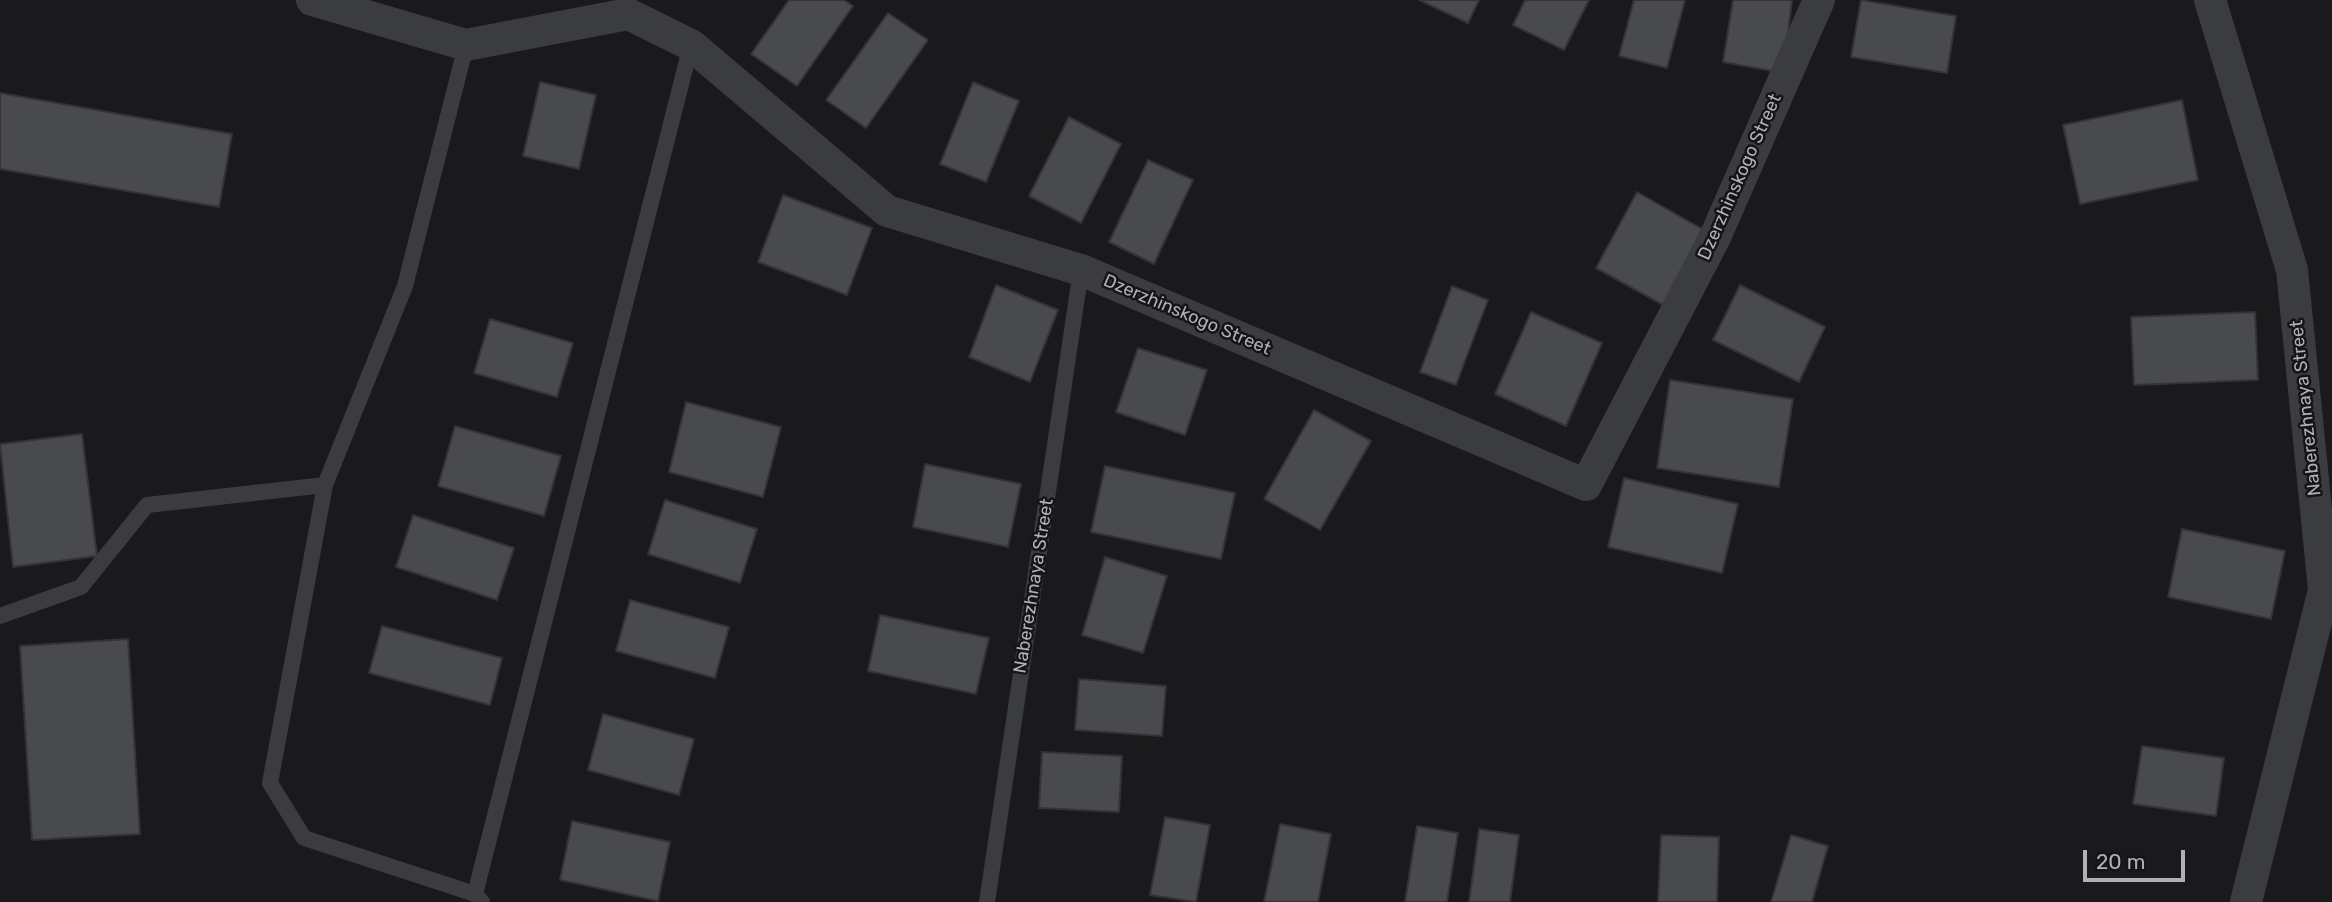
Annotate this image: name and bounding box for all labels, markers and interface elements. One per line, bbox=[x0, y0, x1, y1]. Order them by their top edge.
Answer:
street label: Dzerzhinskogo Street bbox=[1694, 91, 1786, 263]
street label: Dzerzhinskogo Street bbox=[1100, 270, 1274, 360]
street label: Naberezhnaya Street bbox=[2286, 319, 2326, 497]
street label: Naberezhnaya Street bbox=[1010, 497, 1058, 675]
scale bar bbox=[2087, 836, 2188, 880]
text: 20 m bbox=[2096, 849, 2145, 874]

